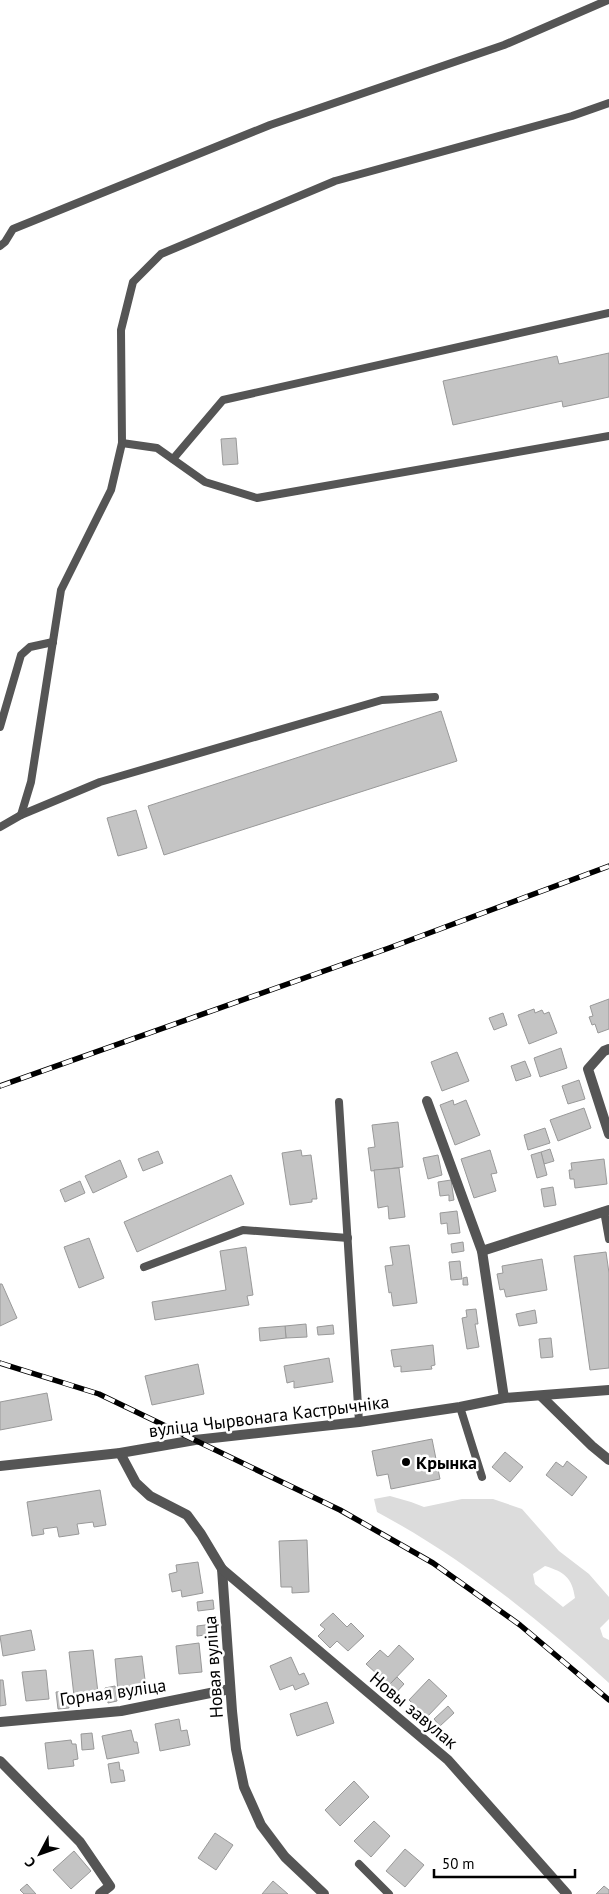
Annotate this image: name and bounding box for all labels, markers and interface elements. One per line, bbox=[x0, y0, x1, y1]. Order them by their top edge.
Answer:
street label: вуліца Чырвонага Кастрычніка bbox=[147, 1390, 391, 1442]
place label: Крынка bbox=[416, 1451, 477, 1474]
marker: Крынка bbox=[400, 1456, 412, 1468]
street label: Новая вуліца bbox=[198, 1615, 228, 1719]
street label: Новы завулак bbox=[365, 1666, 463, 1754]
street label: Горная вуліца bbox=[58, 1673, 168, 1711]
north arrow bbox=[15, 1829, 65, 1879]
scale bar bbox=[434, 1846, 575, 1878]
text: С bbox=[21, 1854, 40, 1871]
text: 50 m bbox=[442, 1854, 475, 1873]

